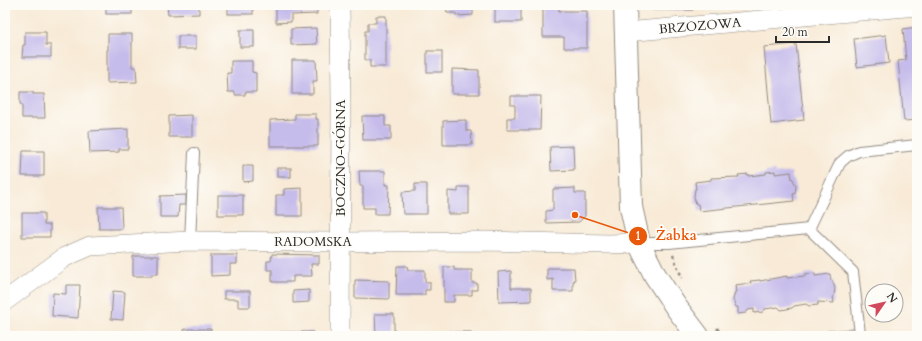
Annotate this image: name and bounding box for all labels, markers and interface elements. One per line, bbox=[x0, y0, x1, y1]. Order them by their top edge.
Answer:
street label: BRZOZOWA bbox=[658, 13, 743, 39]
scale bar bbox=[776, 18, 829, 44]
text: 20 m bbox=[782, 24, 809, 40]
street label: BOCZNO-GÓRNA bbox=[332, 99, 350, 217]
callout: Żabka bbox=[628, 223, 705, 249]
text: Żabka bbox=[655, 225, 697, 245]
text: 1 bbox=[635, 228, 641, 244]
street label: RADOMSKA bbox=[274, 233, 353, 251]
north arrow bbox=[864, 283, 904, 323]
text: N bbox=[883, 290, 901, 306]

